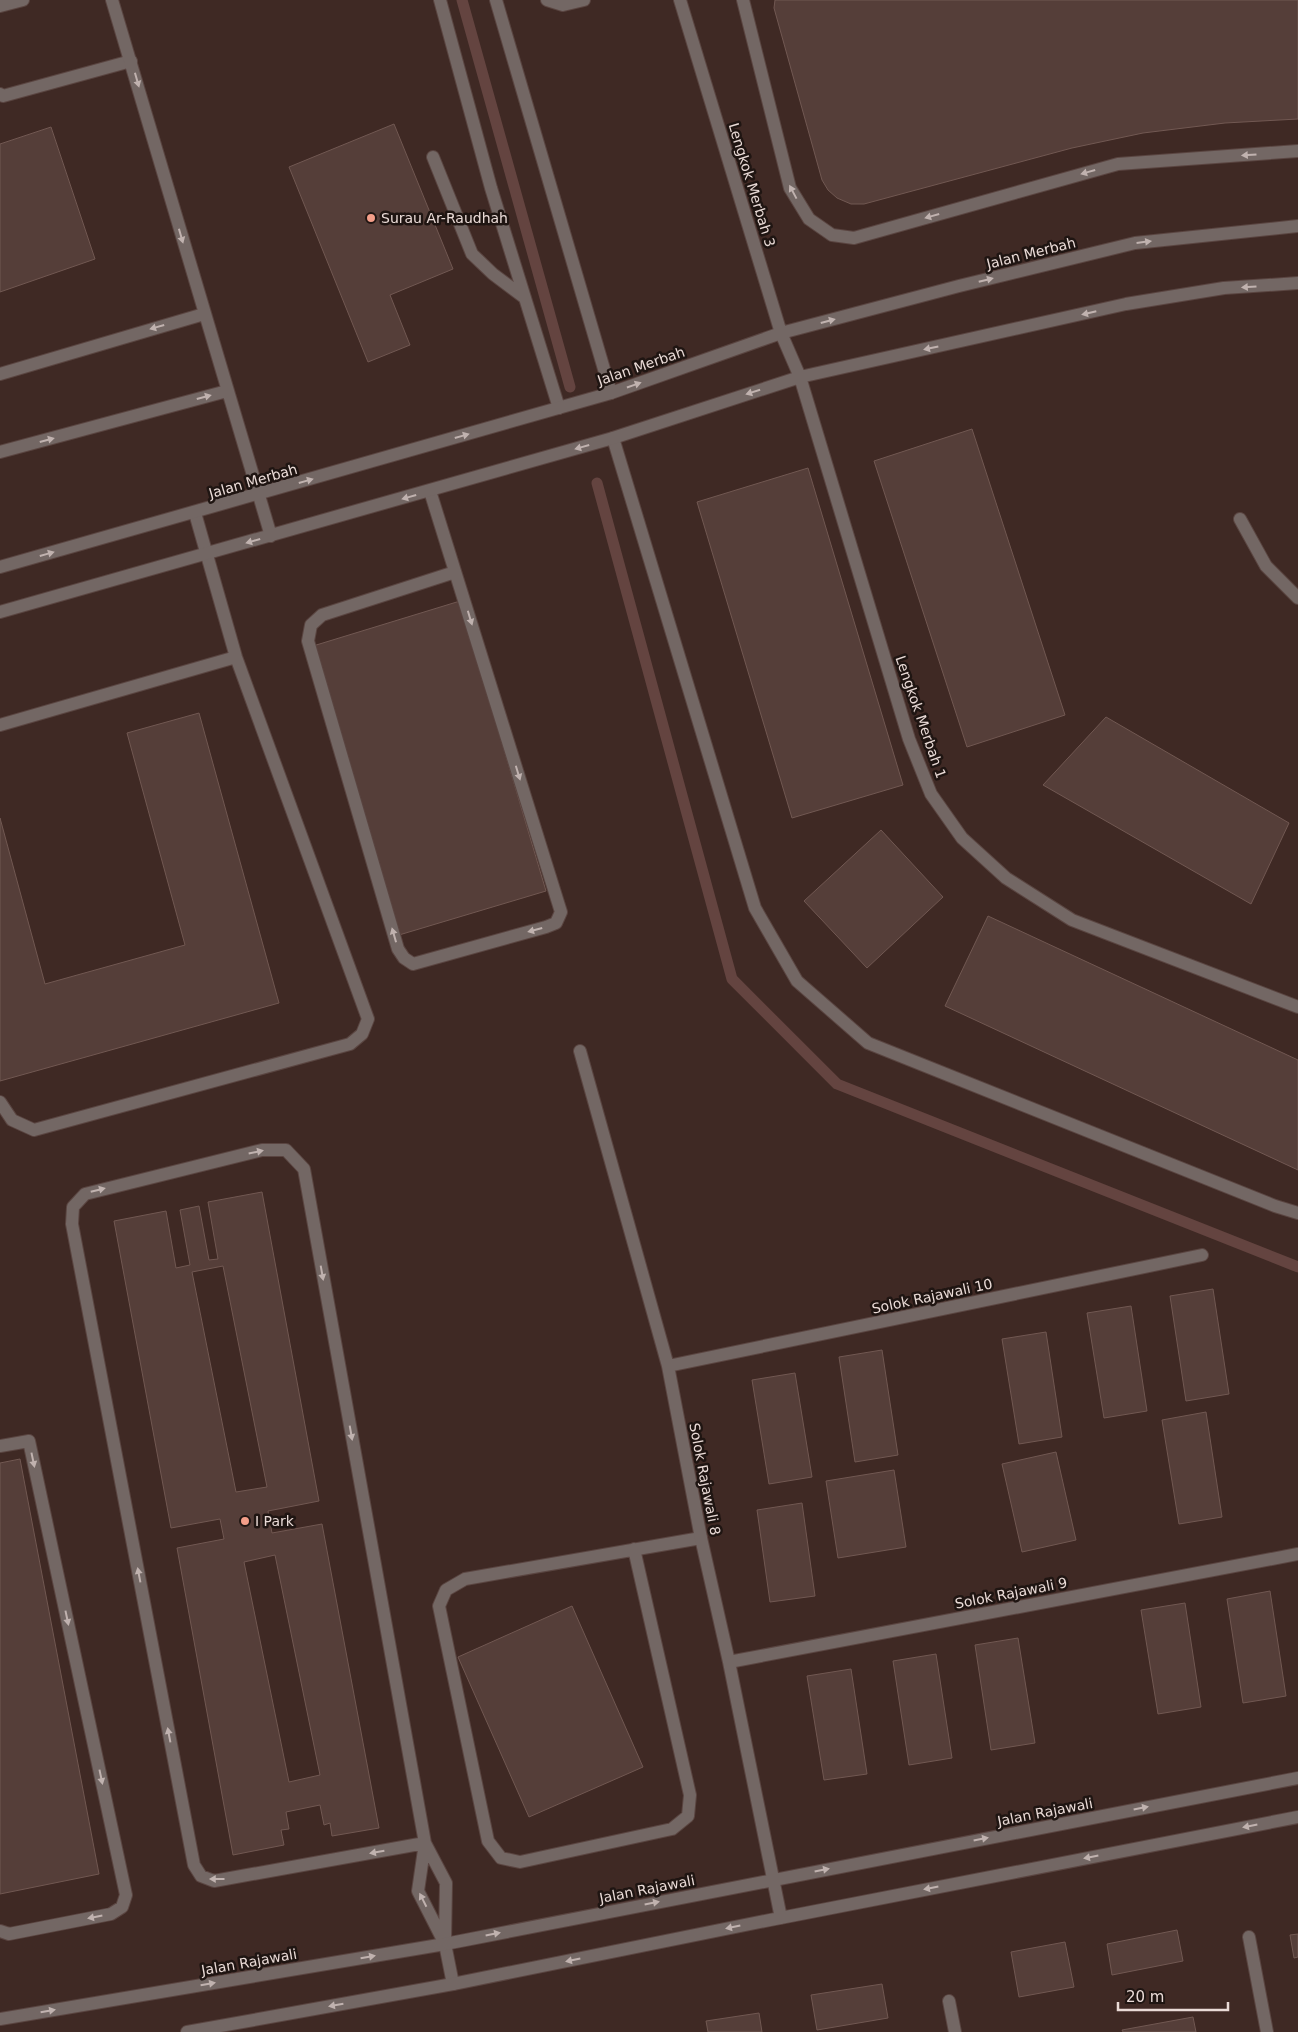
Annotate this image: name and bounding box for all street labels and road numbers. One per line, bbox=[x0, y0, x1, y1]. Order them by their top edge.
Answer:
street label: Lengkok Merbah 3 bbox=[726, 121, 778, 249]
street label: Jalan Merbah bbox=[984, 234, 1077, 272]
street label: Jalan Merbah bbox=[594, 344, 687, 389]
street label: Jalan Merbah bbox=[206, 461, 299, 502]
street label: Lengkok Merbah 1 bbox=[892, 653, 950, 781]
street label: Solok Rajawali 10 bbox=[870, 1275, 994, 1317]
street label: Solok Rajawali 8 bbox=[686, 1421, 724, 1537]
street label: Solok Rajawali 9 bbox=[953, 1574, 1069, 1612]
street label: Jalan Rajawali bbox=[995, 1795, 1094, 1829]
street label: Jalan Rajawali bbox=[597, 1872, 696, 1906]
street label: Jalan Rajawali bbox=[199, 1946, 298, 1978]

